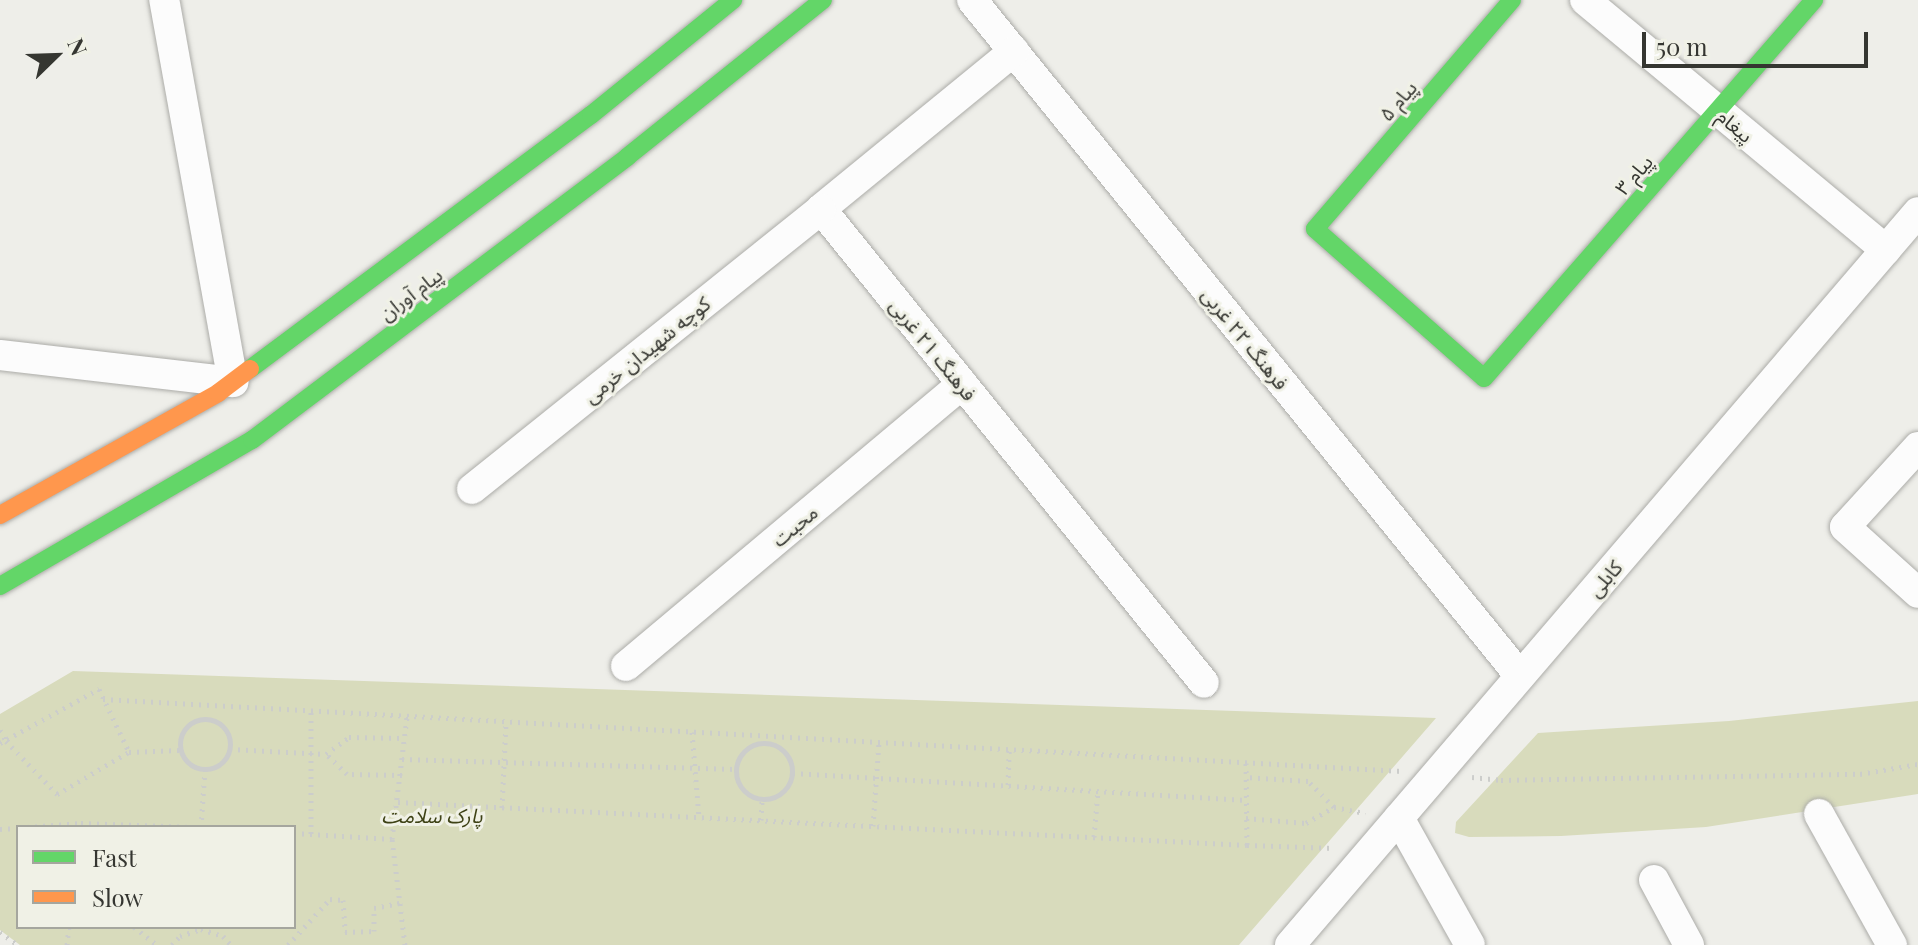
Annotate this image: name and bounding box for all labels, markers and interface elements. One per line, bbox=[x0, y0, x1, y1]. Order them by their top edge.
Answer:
north arrow bbox=[16, 16, 96, 96]
scale bar bbox=[1646, 16, 1872, 66]
text: 50 m bbox=[1656, 30, 1708, 62]
text: N bbox=[61, 33, 95, 60]
street label: پیام ۵ bbox=[1373, 75, 1421, 125]
street label: پیغام bbox=[1713, 103, 1759, 147]
street label: پیام ۳ bbox=[1609, 149, 1657, 199]
street label: پیام آوران bbox=[374, 261, 446, 325]
street label: فرهنگ ۲۲ غربی bbox=[1198, 282, 1294, 394]
street label: کوچه شهیدان خرمی bbox=[578, 291, 714, 407]
street label: فرهنگ ۲۱ غربی bbox=[886, 293, 982, 405]
street label: محبت bbox=[766, 499, 822, 551]
street label: کابلی bbox=[1582, 555, 1626, 601]
park label: پارک سلامت bbox=[382, 802, 482, 826]
legend bbox=[16, 825, 296, 929]
text: Fast bbox=[92, 841, 137, 873]
text: Slow bbox=[92, 881, 143, 913]

